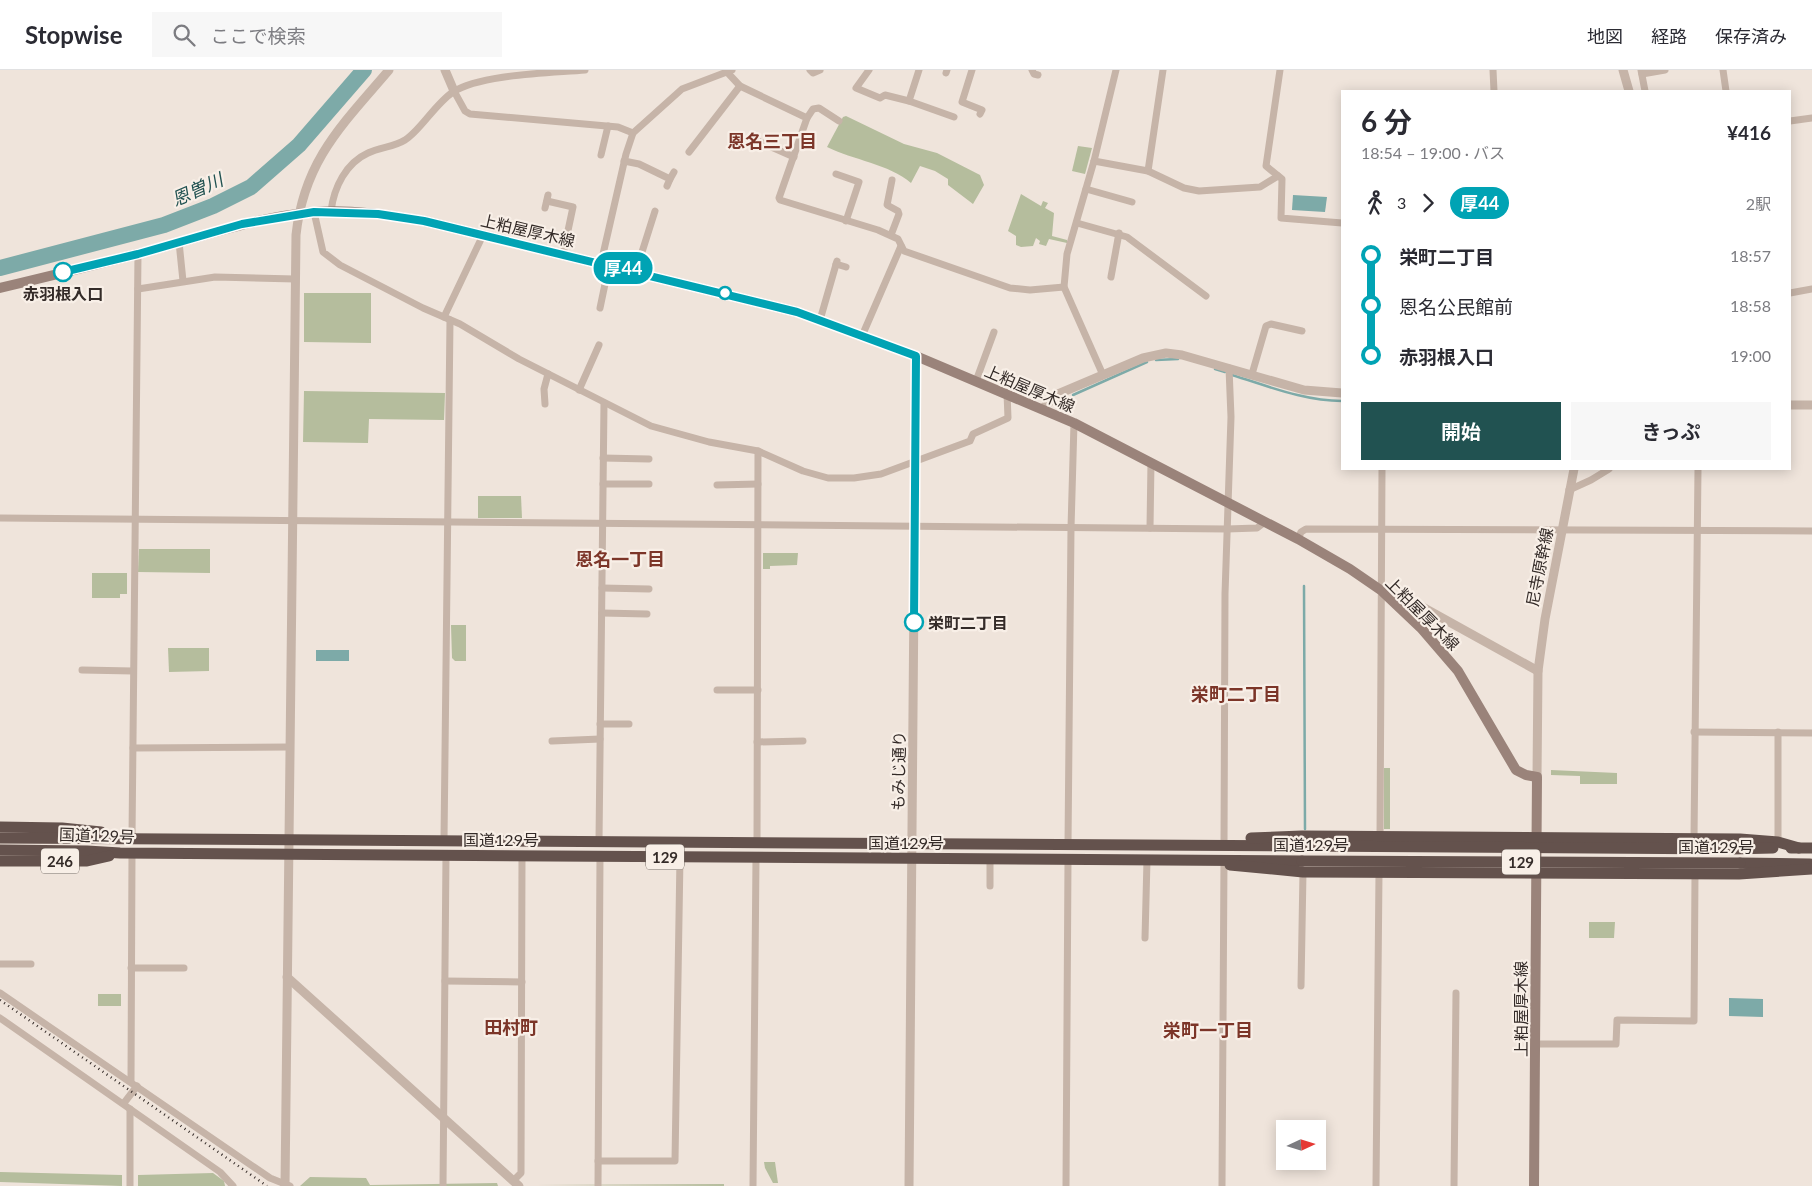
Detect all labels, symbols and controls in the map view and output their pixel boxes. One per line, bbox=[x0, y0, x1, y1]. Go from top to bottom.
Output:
search box bbox=[152, 12, 502, 57]
text: Stopwise bbox=[25, 20, 122, 49]
icon: search bbox=[170, 21, 198, 49]
text: ここで検索 bbox=[210, 24, 305, 47]
text: 地図 bbox=[1587, 25, 1623, 47]
text: 経路 bbox=[1651, 25, 1687, 47]
text: 保存済み bbox=[1715, 25, 1787, 47]
text: 6 分 bbox=[1361, 104, 1412, 138]
text: ¥416 bbox=[1727, 121, 1771, 144]
district label: 恩名三丁目 bbox=[727, 130, 817, 152]
text: 18:54 – 19:00 · バス bbox=[1361, 143, 1505, 162]
water label: 恩曽川 bbox=[168, 167, 228, 210]
icon: walk bbox=[1361, 189, 1389, 217]
icon: forward bbox=[1414, 189, 1442, 217]
text: 厚44 bbox=[1460, 192, 1499, 214]
text: 3 bbox=[1397, 193, 1406, 212]
text: 2駅 bbox=[1746, 194, 1771, 213]
street label: 上粕屋厚木線 bbox=[479, 210, 577, 250]
text: 栄町二丁目 bbox=[1399, 245, 1494, 268]
text: 18:57 bbox=[1730, 246, 1771, 265]
line badge: 厚44 bbox=[594, 252, 652, 284]
text: 厚44 bbox=[604, 257, 642, 279]
marker: 赤羽根入口 bbox=[53, 262, 73, 282]
place label: 赤羽根入口 bbox=[23, 284, 103, 303]
unlabelled marker bbox=[718, 286, 732, 300]
text: 恩名公民館前 bbox=[1399, 295, 1513, 318]
text: 18:58 bbox=[1730, 296, 1771, 315]
text: 赤羽根入口 bbox=[1399, 345, 1494, 368]
text: 19:00 bbox=[1730, 346, 1771, 365]
street label: 上粕屋厚木線 bbox=[982, 360, 1078, 416]
button: 開始 bbox=[1361, 402, 1561, 460]
button: きっぷ bbox=[1571, 402, 1771, 460]
street label: 尼寺原幹線 bbox=[1522, 526, 1556, 608]
district label: 恩名一丁目 bbox=[575, 548, 665, 570]
street label: 上粕屋厚木線 bbox=[1382, 572, 1464, 654]
marker: 栄町二丁目 bbox=[904, 612, 924, 632]
place label: 栄町二丁目 bbox=[928, 613, 1008, 632]
district label: 栄町二丁目 bbox=[1191, 683, 1281, 705]
street label: もみじ通り bbox=[888, 731, 908, 811]
street label: 国道129号 bbox=[59, 824, 135, 846]
street label: 国道129号 bbox=[463, 830, 539, 849]
street label: 国道129号 bbox=[868, 833, 944, 852]
street label: 国道129号 bbox=[1273, 835, 1349, 854]
street label: 国道129号 bbox=[1678, 837, 1754, 856]
road number: 129 bbox=[646, 844, 684, 870]
road number: 246 bbox=[41, 848, 79, 874]
road number: 129 bbox=[1502, 850, 1540, 874]
street label: 上粕屋厚木線 bbox=[1511, 961, 1530, 1057]
district label: 田村町 bbox=[484, 1016, 538, 1038]
district label: 栄町一丁目 bbox=[1163, 1019, 1253, 1041]
north arrow bbox=[1276, 1120, 1326, 1170]
map controls bbox=[1276, 1120, 1326, 1170]

